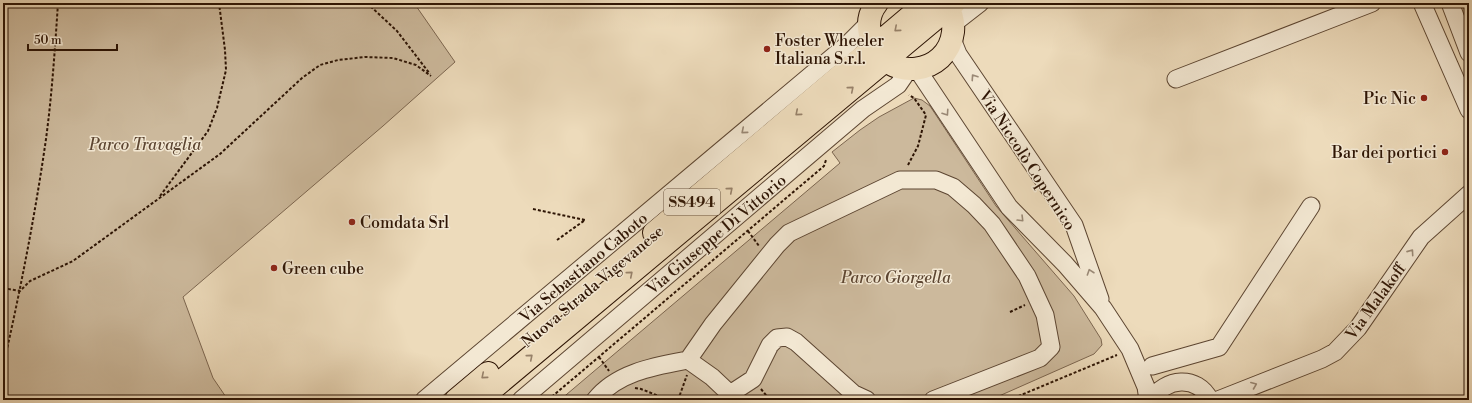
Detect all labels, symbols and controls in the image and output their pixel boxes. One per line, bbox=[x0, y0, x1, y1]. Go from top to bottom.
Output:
one-way arrow bbox=[894, 24, 902, 31]
scale bar bbox=[28, 26, 117, 52]
place label: Foster Wheeler Italiana S.r.l. bbox=[775, 31, 884, 69]
text: 50 m bbox=[34, 33, 62, 48]
marker: Foster Wheeler Italiana S.r.l. bbox=[762, 44, 772, 54]
one-way arrow bbox=[971, 74, 979, 81]
one-way arrow bbox=[846, 86, 854, 93]
street label: Via Niccolò Copernico bbox=[974, 86, 1080, 234]
place label: Pic Nic bbox=[1363, 89, 1416, 109]
marker: Pic Nic bbox=[1419, 93, 1429, 103]
one-way arrow bbox=[795, 108, 802, 115]
one-way arrow bbox=[942, 109, 949, 116]
one-way arrow bbox=[741, 127, 749, 134]
park label: Parco Travaglia bbox=[88, 135, 201, 155]
place label: Bar dei portici bbox=[1331, 143, 1437, 163]
marker: Bar dei portici bbox=[1440, 147, 1450, 157]
street label: Via Giuseppe Di Vittorio bbox=[642, 170, 791, 300]
one-way arrow bbox=[725, 188, 732, 195]
road number: SS494 bbox=[664, 189, 720, 215]
street label: Via Sebastiano Caboto bbox=[515, 208, 652, 328]
place label: Comdata Srl bbox=[360, 213, 449, 233]
one-way arrow bbox=[1016, 214, 1024, 222]
marker: Comdata Srl bbox=[347, 217, 357, 227]
street label: Nuova Strada Vigevanese bbox=[517, 221, 668, 352]
one-way arrow bbox=[1406, 249, 1413, 256]
place label: Green cube bbox=[282, 259, 364, 279]
street label: Via Malakoff bbox=[1341, 259, 1411, 344]
marker: Green cube bbox=[269, 263, 279, 273]
park label: Parco Giorgella bbox=[840, 268, 951, 288]
one-way arrow bbox=[1086, 268, 1095, 275]
one-way arrow bbox=[625, 271, 633, 278]
one-way arrow bbox=[526, 355, 533, 362]
one-way arrow bbox=[481, 372, 489, 379]
one-way arrow bbox=[1250, 382, 1257, 390]

